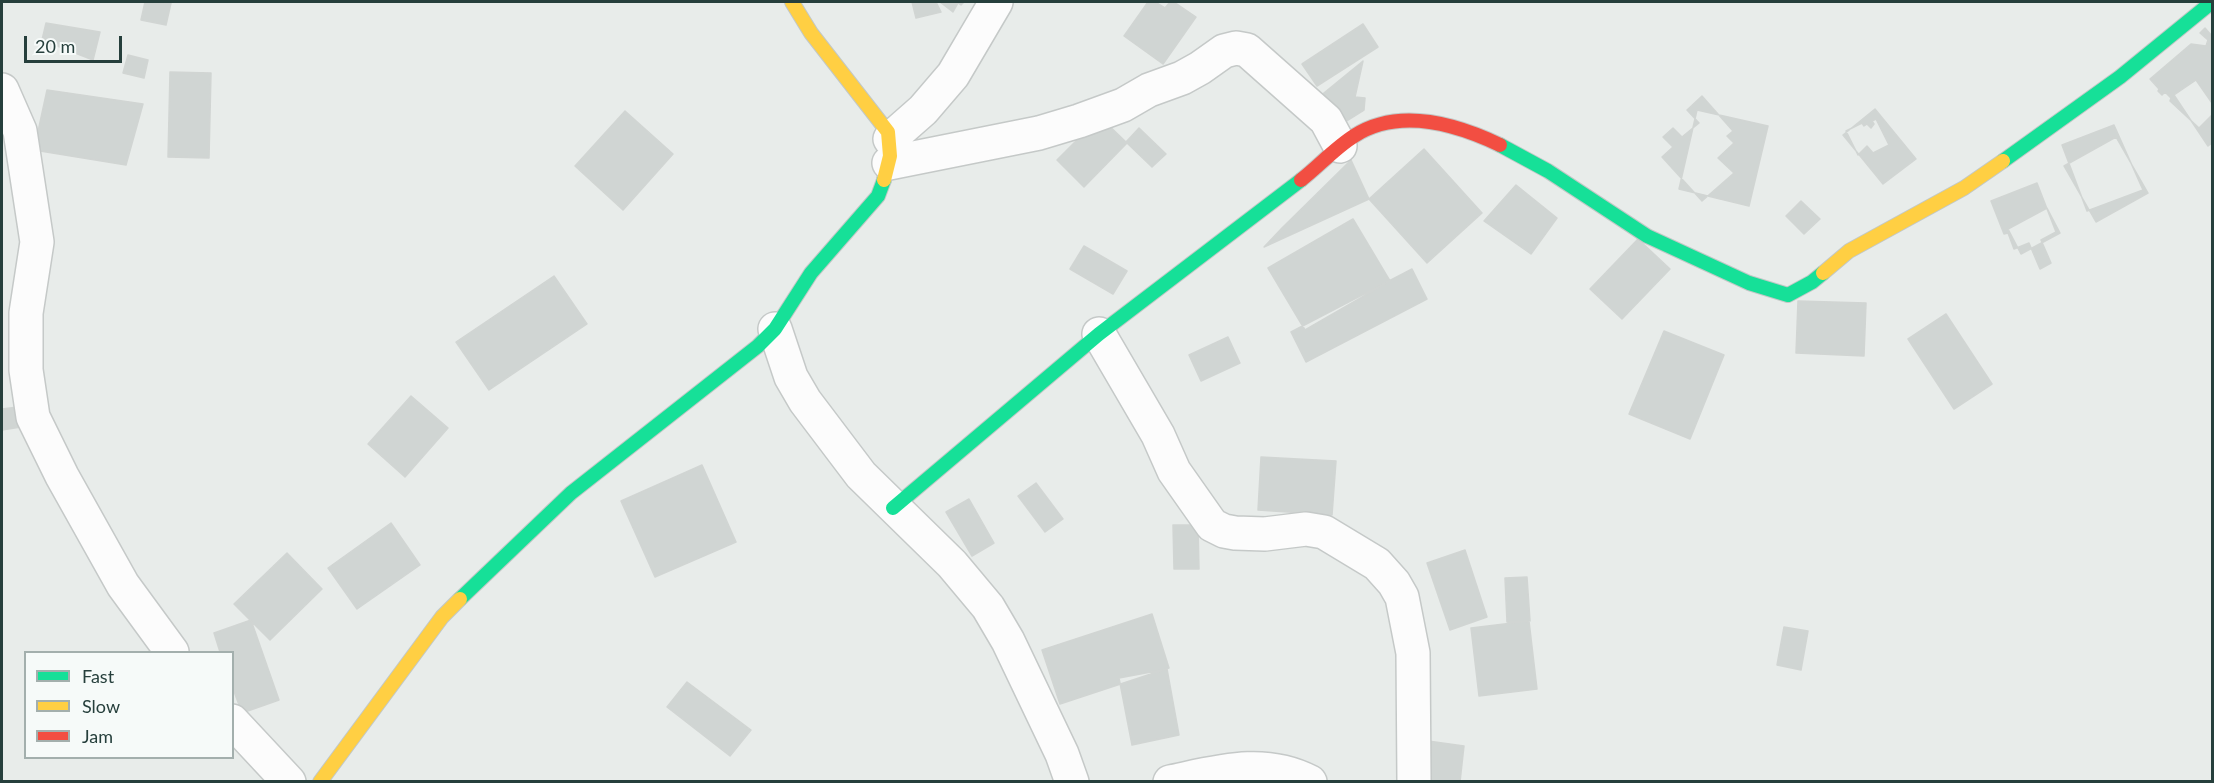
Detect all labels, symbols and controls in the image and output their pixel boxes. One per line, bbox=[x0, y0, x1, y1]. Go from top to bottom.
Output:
scale bar bbox=[27, 24, 124, 62]
text: 20 m bbox=[35, 35, 75, 57]
legend bbox=[24, 651, 234, 759]
text: Fast bbox=[82, 665, 114, 687]
text: Slow bbox=[82, 695, 120, 717]
text: Jam bbox=[82, 725, 113, 747]

